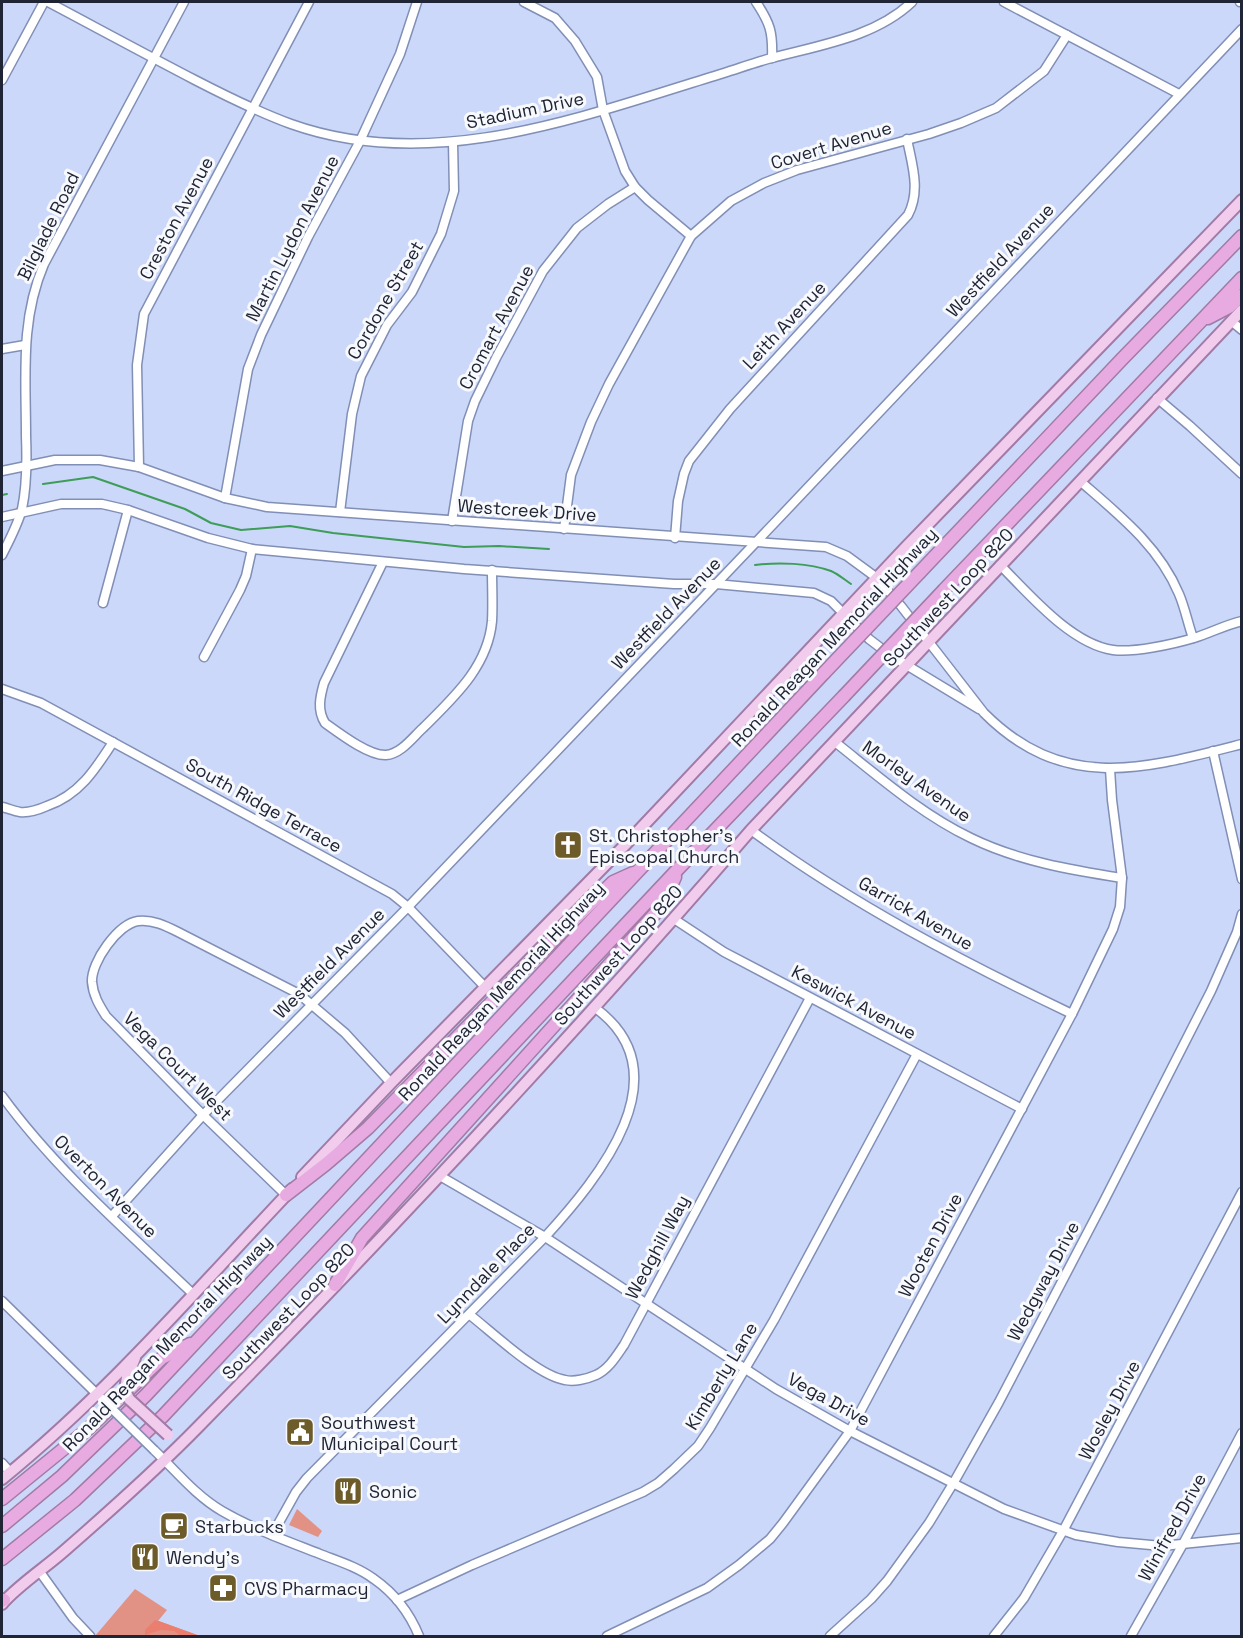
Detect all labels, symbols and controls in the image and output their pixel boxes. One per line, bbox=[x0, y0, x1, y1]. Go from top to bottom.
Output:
street label: Stadium Drive bbox=[464, 86, 586, 134]
street label: Covert Avenue bbox=[768, 116, 894, 174]
street label: Martin Lydon Avenue bbox=[240, 151, 344, 325]
street label: Creston Avenue bbox=[134, 153, 218, 283]
street label: Bilglade Road bbox=[12, 168, 84, 284]
street label: Westfield Avenue bbox=[941, 198, 1059, 322]
street label: Cordone Street bbox=[342, 237, 428, 363]
street label: Cromart Avenue bbox=[453, 261, 539, 393]
street label: Leith Avenue bbox=[737, 276, 831, 374]
street label: Westcreek Drive bbox=[457, 494, 597, 526]
street label: Ronald Reagan Memorial Highway bbox=[726, 522, 942, 752]
street label: Southwest Loop 820 bbox=[878, 523, 1018, 671]
street label: Westfield Avenue bbox=[606, 552, 726, 674]
street label: Morley Avenue bbox=[858, 735, 976, 827]
street label: South Ridge Terrace bbox=[182, 753, 346, 857]
place label: St. Christopher's Episcopal Church bbox=[589, 824, 739, 868]
church icon: St. Christopher's Episcopal Church bbox=[552, 829, 584, 861]
street label: Garrick Avenue bbox=[855, 871, 977, 955]
street label: Ronald Reagan Memorial Highway bbox=[393, 876, 609, 1106]
street label: Southwest Loop 820 bbox=[549, 880, 687, 1030]
street label: Westfield Avenue bbox=[269, 903, 389, 1023]
street label: Keswick Avenue bbox=[788, 959, 920, 1045]
street label: Vega Court West bbox=[119, 1007, 237, 1125]
street label: Overton Avenue bbox=[49, 1129, 163, 1243]
street label: Wooten Drive bbox=[893, 1189, 967, 1301]
street label: Wedghill Way bbox=[620, 1191, 694, 1303]
street label: Wedgway Drive bbox=[1002, 1217, 1084, 1345]
street label: Lynndale Place bbox=[432, 1218, 540, 1328]
street label: Ronald Reagan Memorial Highway bbox=[57, 1230, 277, 1456]
street label: Southwest Loop 820 bbox=[217, 1238, 359, 1384]
street label: Kimberly Lane bbox=[680, 1318, 762, 1434]
street label: Wosley Drive bbox=[1073, 1356, 1145, 1464]
street label: Vega Drive bbox=[784, 1367, 874, 1431]
place label: Southwest Municipal Court bbox=[321, 1411, 458, 1455]
public building icon: Southwest Municipal Court bbox=[284, 1416, 316, 1448]
street label: Winifred Drive bbox=[1133, 1469, 1211, 1585]
restaurant icon: Sonic bbox=[332, 1475, 364, 1507]
place label: Sonic bbox=[369, 1480, 417, 1503]
cafe icon: Starbucks bbox=[158, 1510, 190, 1542]
place label: Starbucks bbox=[195, 1515, 284, 1538]
restaurant icon: Wendy's bbox=[129, 1541, 161, 1573]
place label: Wendy's bbox=[166, 1546, 240, 1569]
pharmacy icon: CVS Pharmacy bbox=[207, 1572, 239, 1604]
place label: CVS Pharmacy bbox=[244, 1577, 368, 1600]

